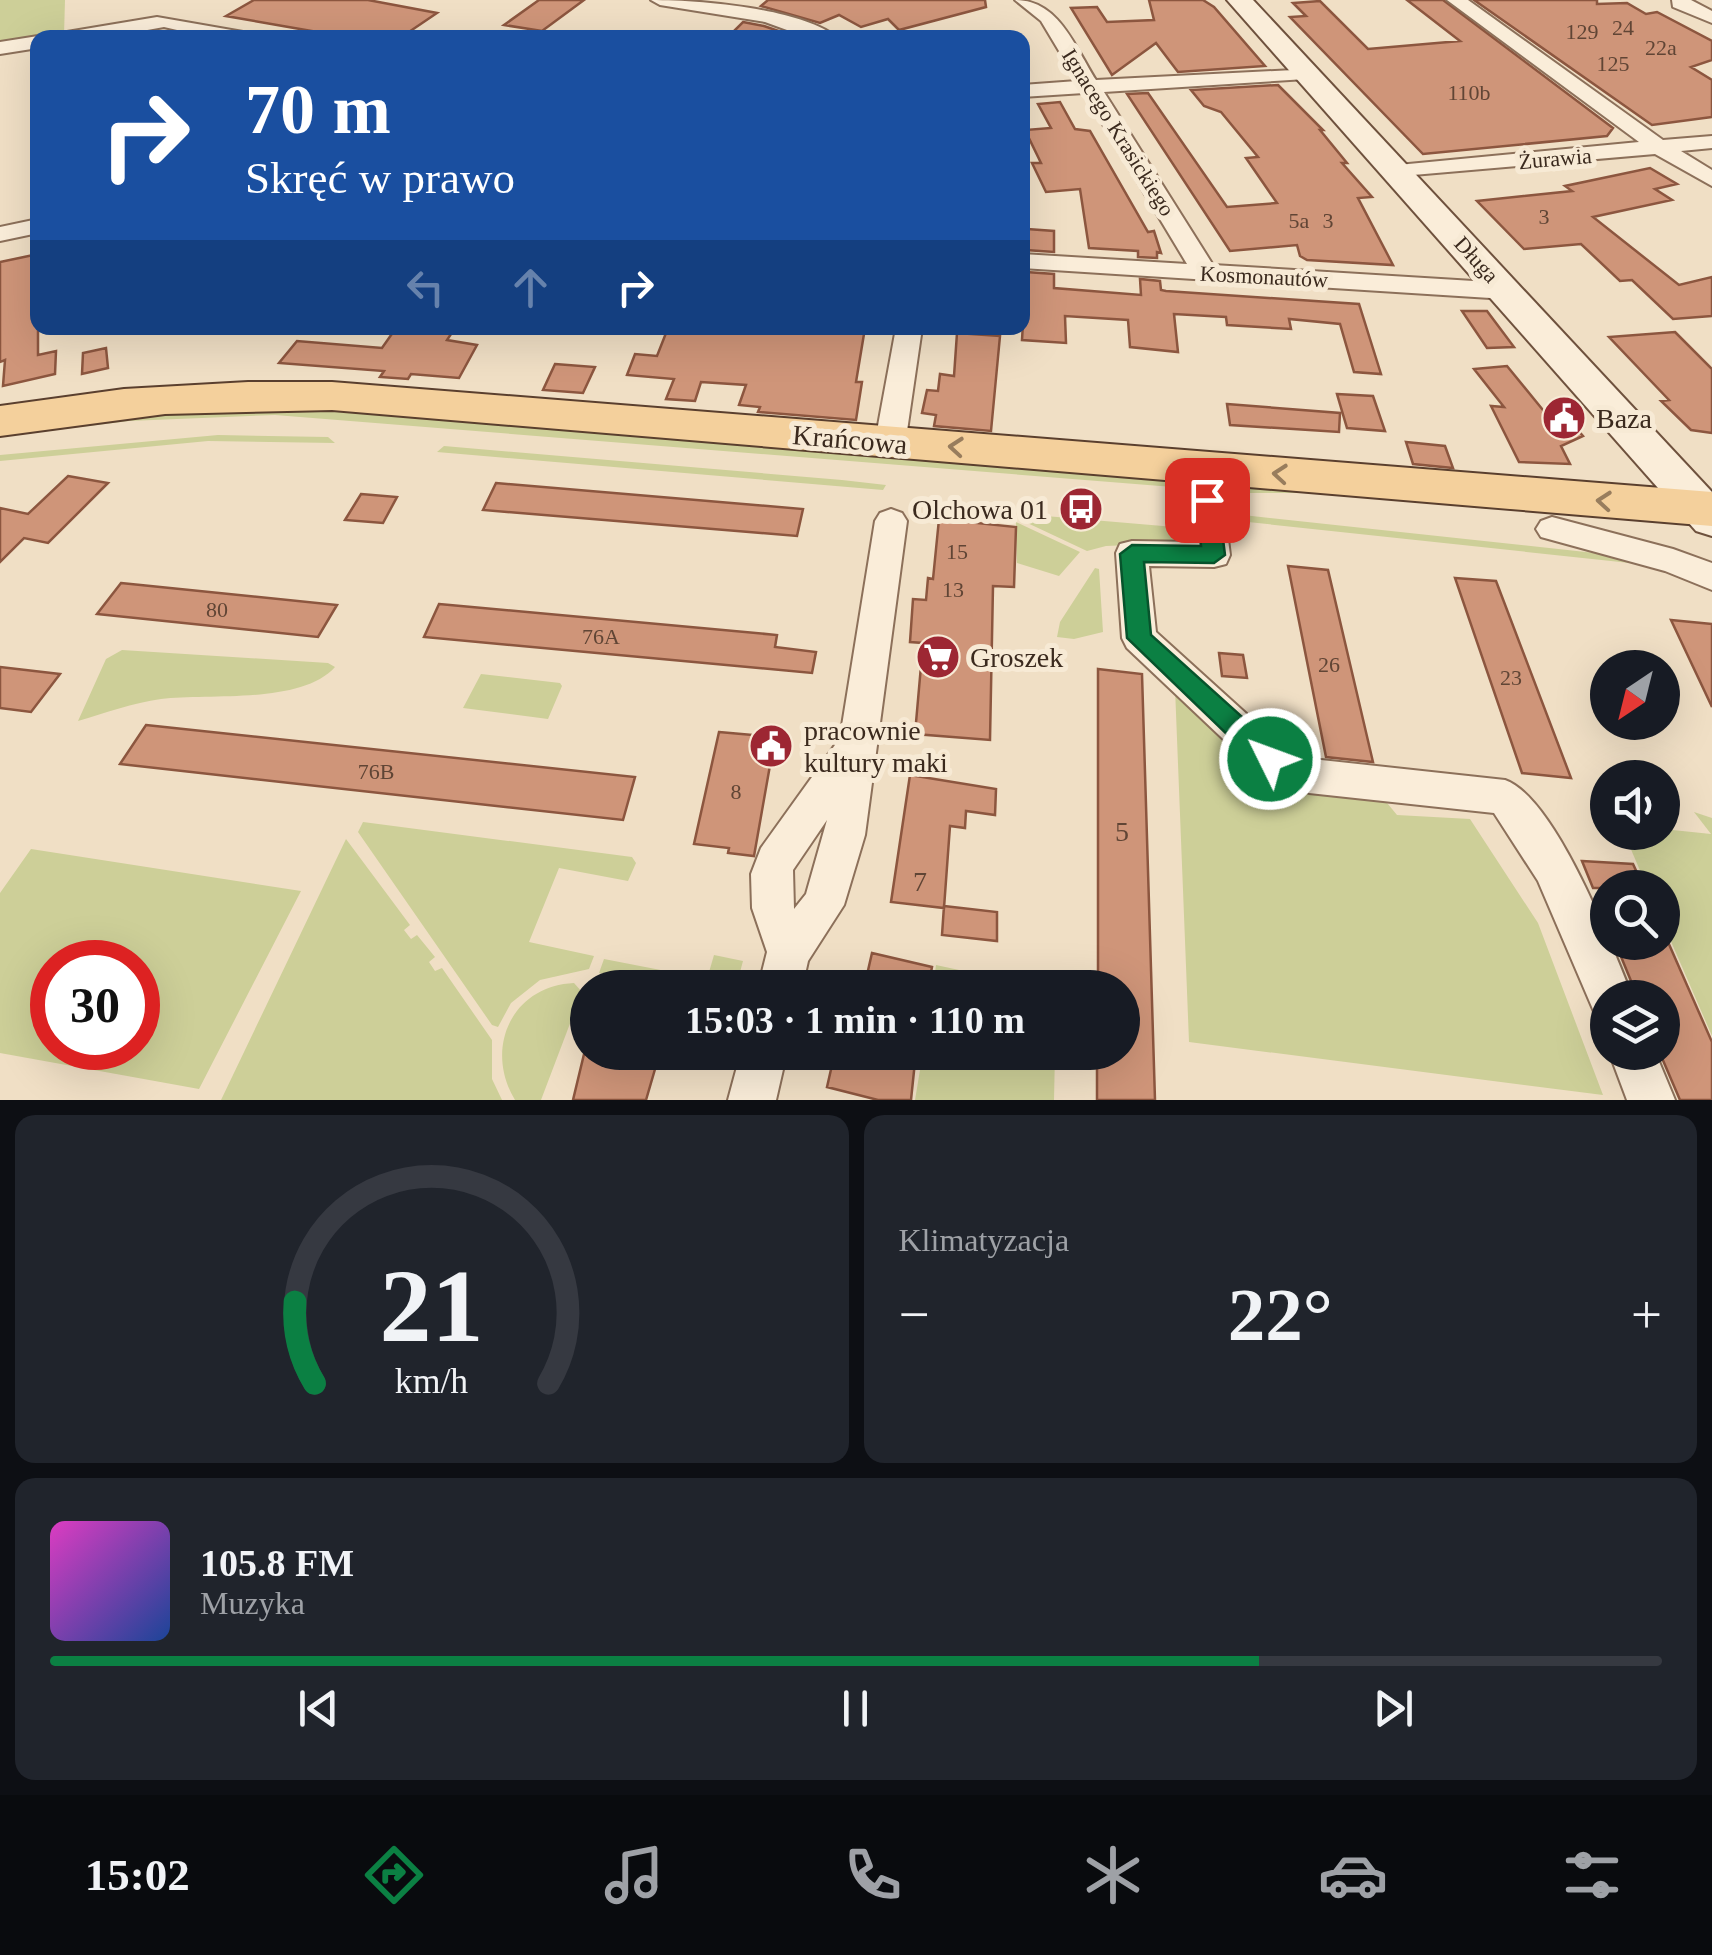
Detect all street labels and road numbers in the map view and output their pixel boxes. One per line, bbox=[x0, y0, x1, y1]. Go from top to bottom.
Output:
street label: Ignacego Krasickiego bbox=[1057, 44, 1180, 220]
street label: Żurawia bbox=[1517, 143, 1593, 174]
street label: Długa bbox=[1449, 231, 1504, 288]
street label: Kosmonautów bbox=[1199, 261, 1329, 292]
street label: Krańcowa bbox=[791, 419, 909, 460]

